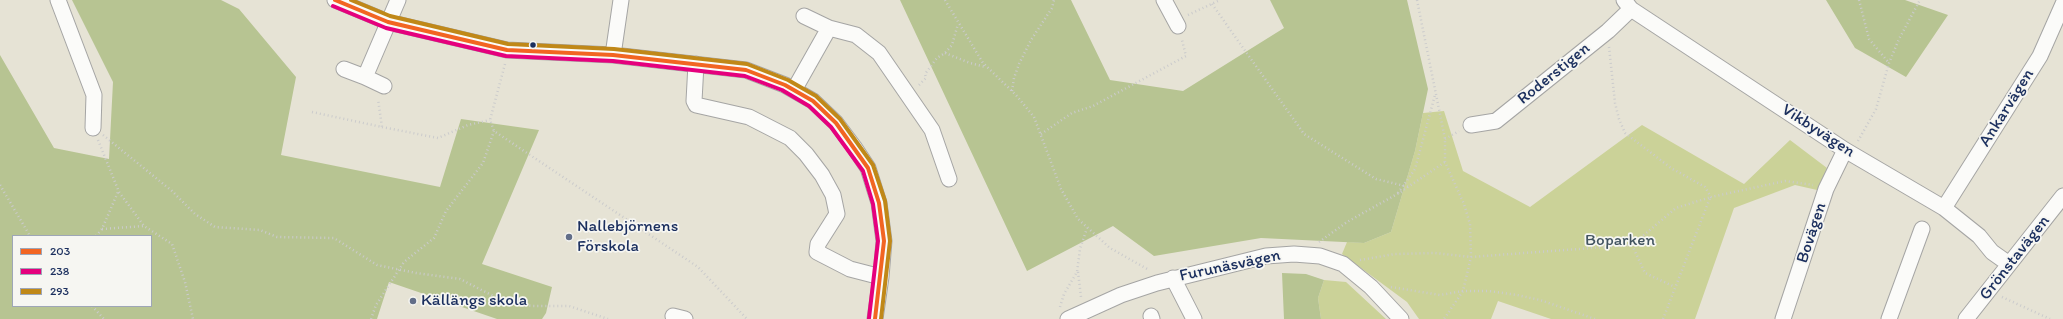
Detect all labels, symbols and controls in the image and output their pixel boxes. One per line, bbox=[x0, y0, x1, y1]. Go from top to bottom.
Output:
street label: Roderstigen bbox=[1514, 39, 1594, 109]
unlabelled marker bbox=[528, 40, 538, 50]
street label: Ankarvägen bbox=[1975, 65, 2039, 151]
street label: Vikbyvägen bbox=[1778, 100, 1858, 162]
street label: Bovägen bbox=[1793, 200, 1831, 266]
street label: Grönstavägen bbox=[1975, 211, 2055, 305]
place label: Nallebjörnens Förskola bbox=[577, 217, 678, 257]
park label: Boparken bbox=[1585, 231, 1655, 251]
marker: Nallebjörnens Förskola bbox=[564, 232, 574, 242]
legend bbox=[12, 235, 152, 307]
text: 203 bbox=[50, 244, 70, 258]
street label: Furunäsvägen bbox=[1178, 245, 1282, 287]
text: 238 bbox=[50, 264, 69, 278]
text: 293 bbox=[50, 284, 69, 298]
place label: Källängs skola bbox=[421, 291, 527, 311]
marker: Källängs skola bbox=[408, 296, 418, 306]

